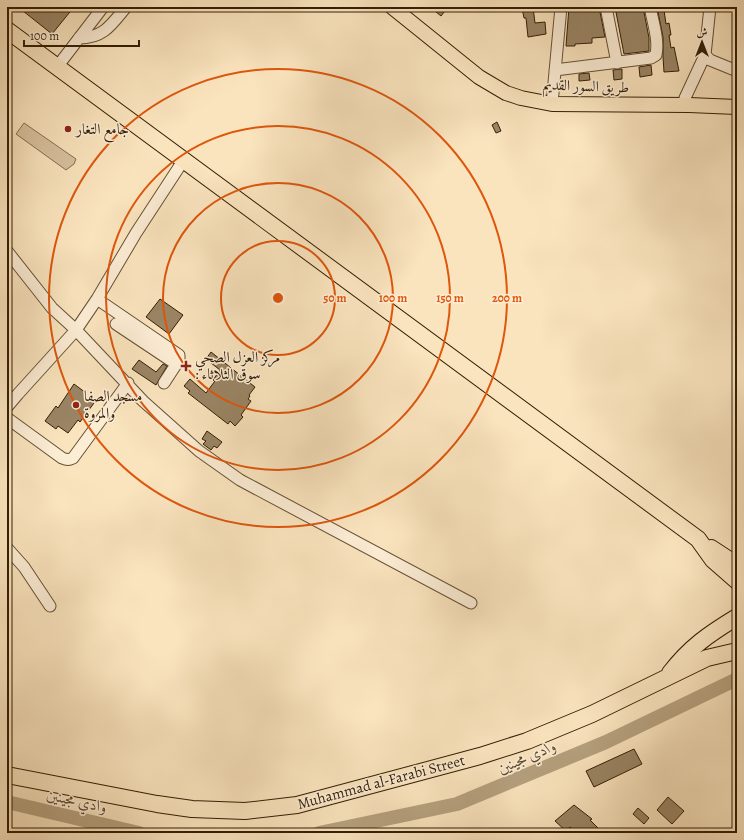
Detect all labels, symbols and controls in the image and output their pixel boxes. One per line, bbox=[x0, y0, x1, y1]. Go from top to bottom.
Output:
scale bar bbox=[24, 22, 139, 48]
north arrow bbox=[682, 22, 722, 62]
text: ش bbox=[697, 25, 708, 40]
text: 100 m bbox=[30, 28, 59, 44]
street label: طريق السور القديم bbox=[542, 74, 630, 101]
place label: جامع التغار bbox=[74, 119, 129, 143]
marker: جامع التغار bbox=[63, 124, 73, 134]
text: 50 m bbox=[323, 290, 347, 306]
text: 100 m bbox=[379, 290, 407, 306]
text: 150 m bbox=[436, 290, 464, 306]
text: 200 m bbox=[492, 290, 522, 306]
centre of rings bbox=[271, 291, 285, 305]
place label: مركز العزل الصحي : سوق الثلاثاء bbox=[195, 347, 280, 384]
marker: مركز العزل الصحي : سوق الثلاثاء bbox=[180, 360, 192, 372]
place label: مسجد الصفا والمروة bbox=[84, 386, 142, 423]
marker: مسجد الصفا والمروة bbox=[71, 400, 81, 410]
water label: وادي مجينين bbox=[494, 735, 560, 780]
street label: Muhammad al-Farabi Street bbox=[295, 750, 467, 814]
water label: وادي مجينين bbox=[44, 783, 110, 820]

